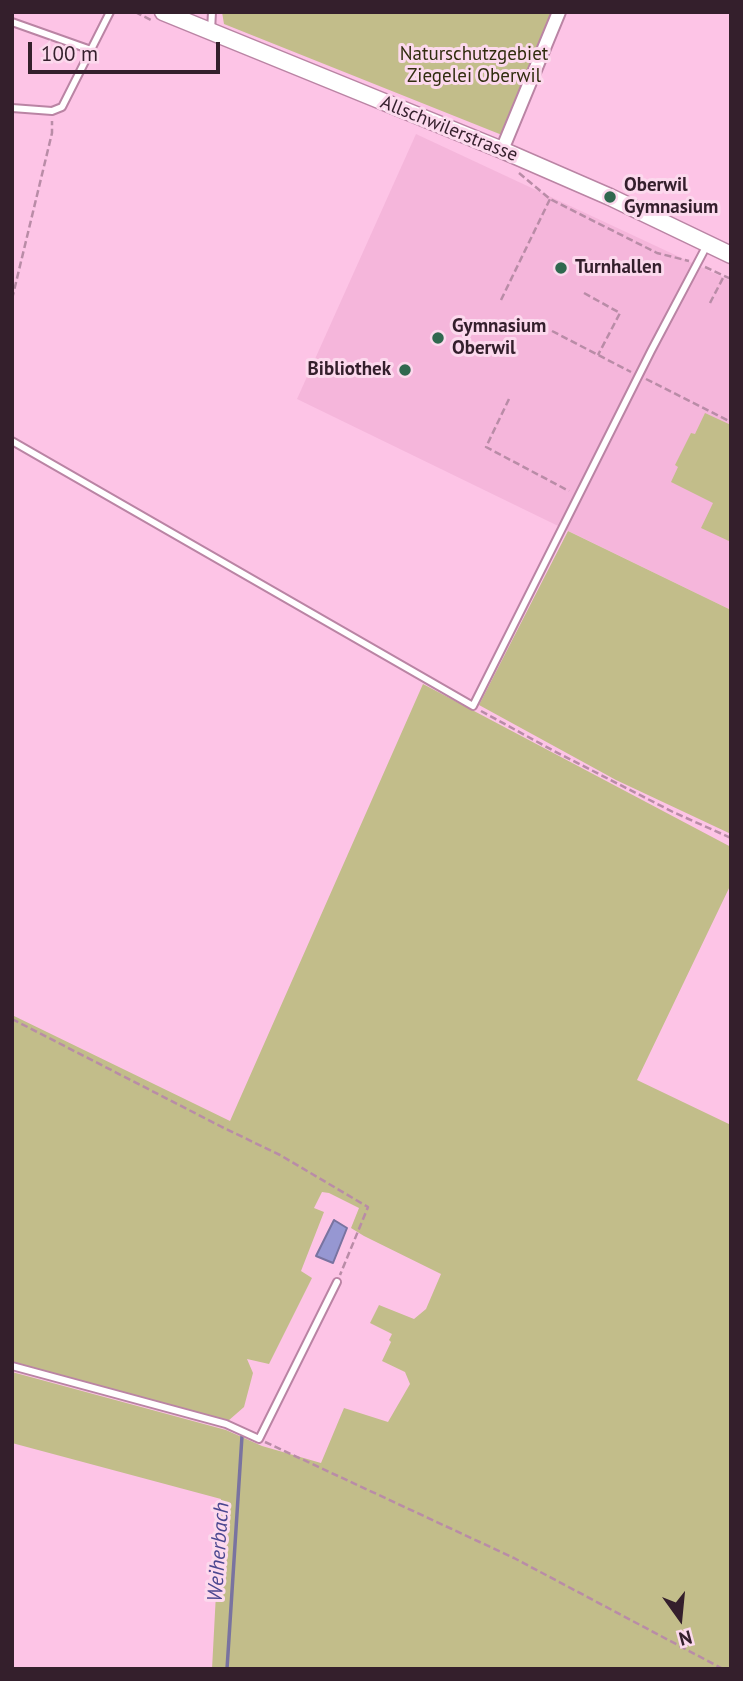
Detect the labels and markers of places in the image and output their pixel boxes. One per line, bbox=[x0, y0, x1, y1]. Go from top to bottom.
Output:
place label: Oberwil Gymnasium bbox=[624, 175, 718, 219]
marker: Oberwil Gymnasium bbox=[602, 189, 618, 205]
place label: Turnhallen bbox=[575, 257, 662, 279]
marker: Turnhallen bbox=[553, 260, 569, 276]
place label: Gymnasium Oberwil bbox=[452, 316, 546, 360]
marker: Gymnasium Oberwil bbox=[430, 330, 446, 346]
place label: Bibliothek bbox=[308, 359, 391, 381]
marker: Bibliothek bbox=[397, 362, 413, 378]

